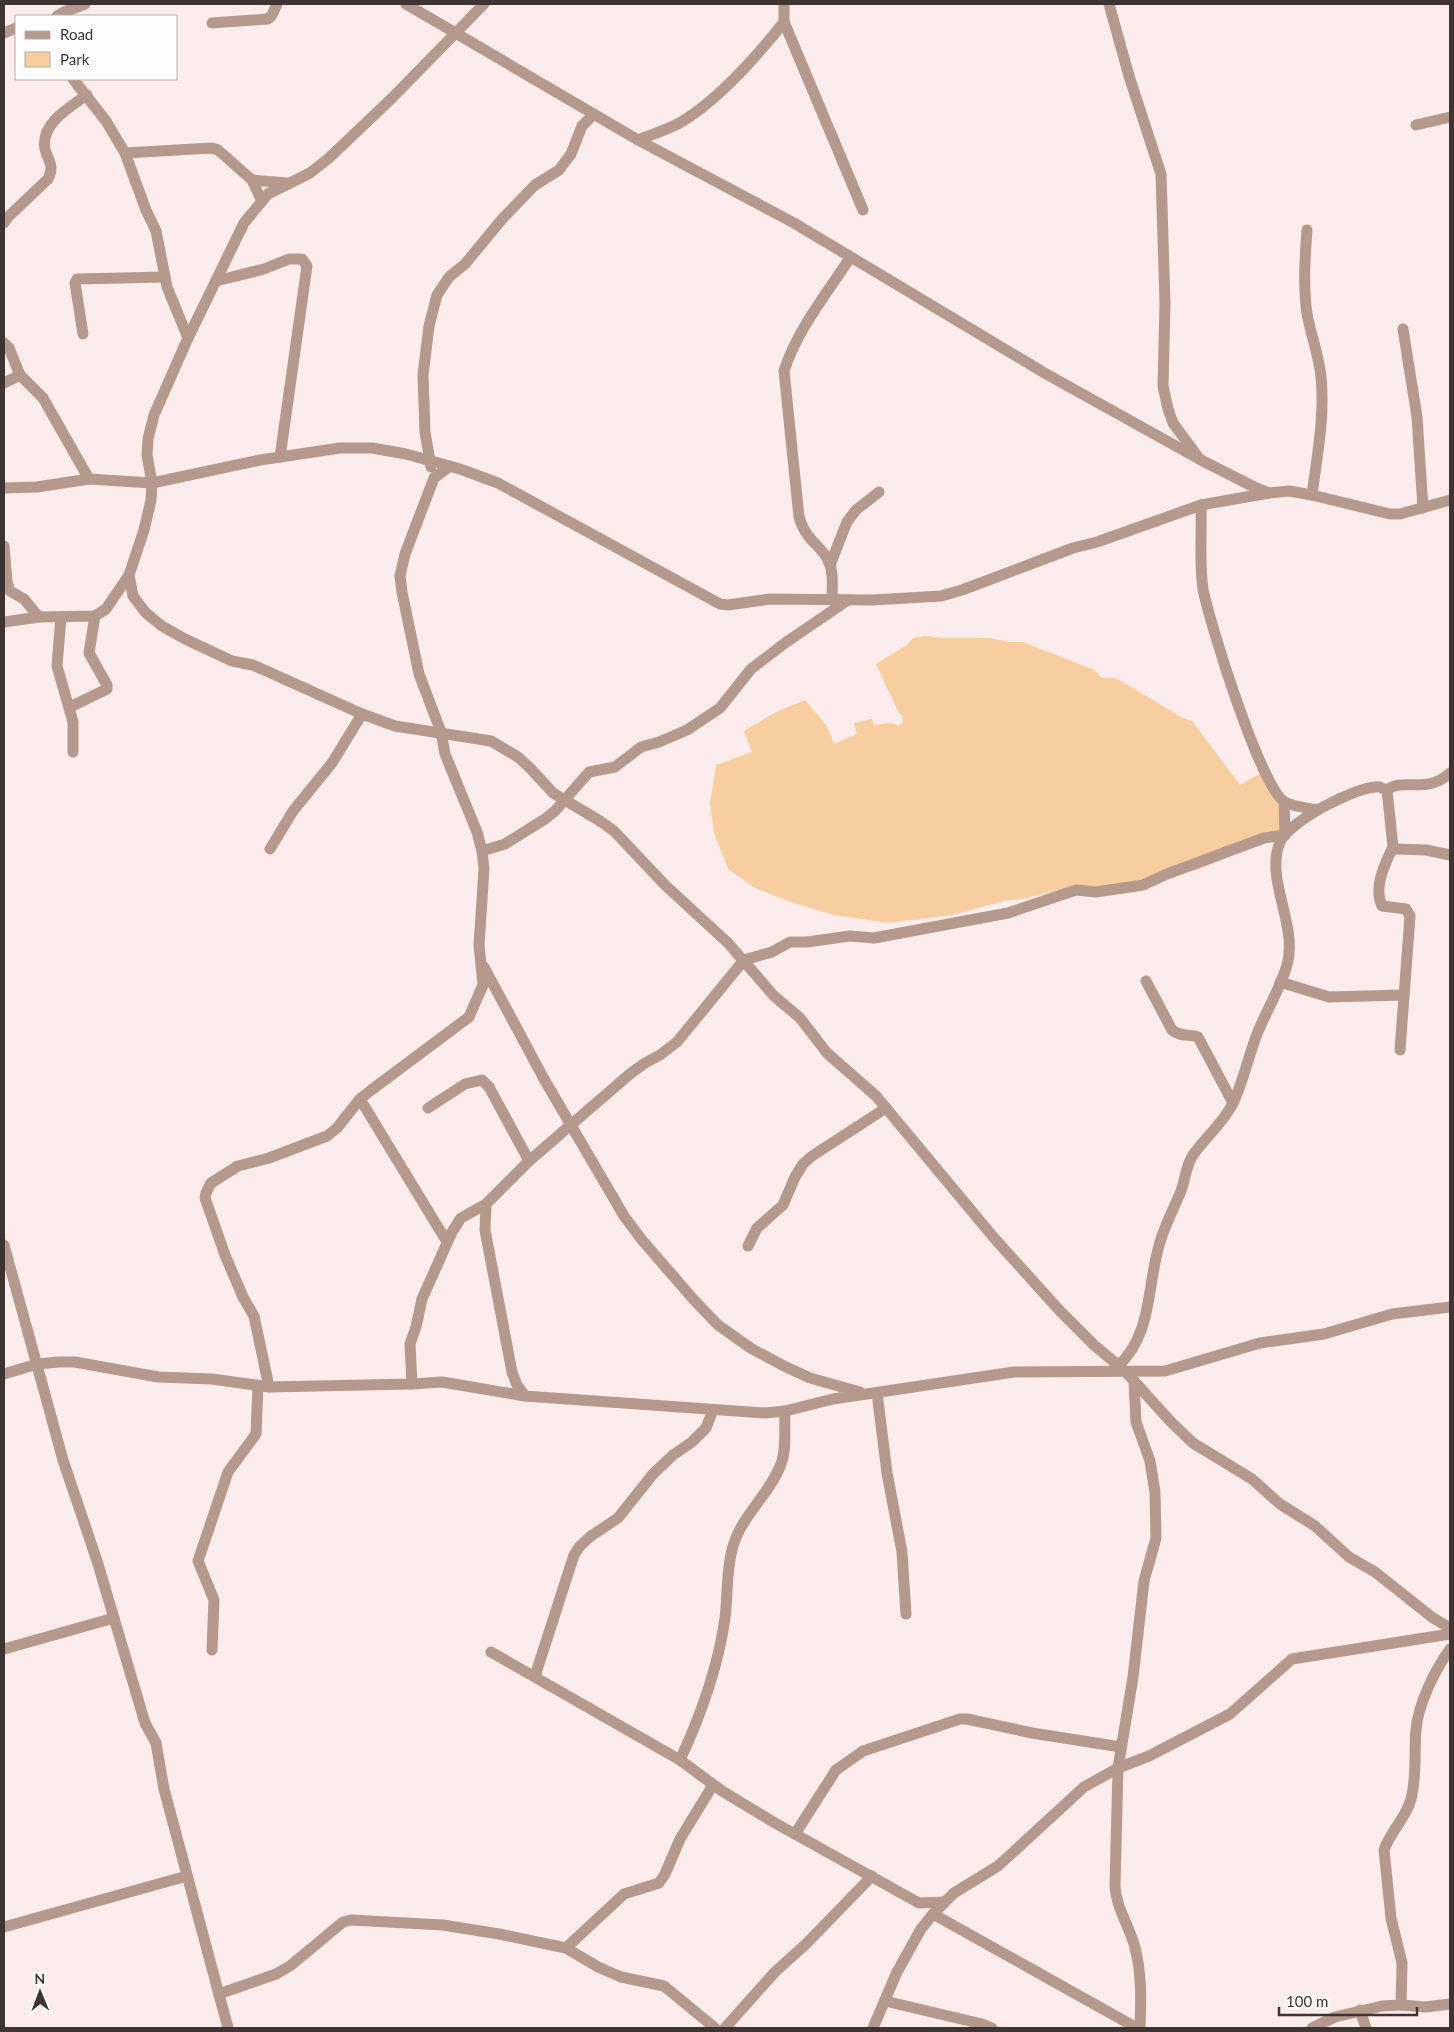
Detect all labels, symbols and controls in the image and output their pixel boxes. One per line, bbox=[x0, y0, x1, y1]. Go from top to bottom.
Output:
legend bbox=[15, 15, 178, 80]
text: Road bbox=[60, 25, 93, 43]
text: Park bbox=[60, 50, 90, 68]
north arrow bbox=[15, 1967, 65, 2017]
text: N bbox=[34, 1970, 45, 1987]
scale bar bbox=[1279, 1984, 1416, 2016]
text: 100 m bbox=[1286, 1992, 1328, 2010]

